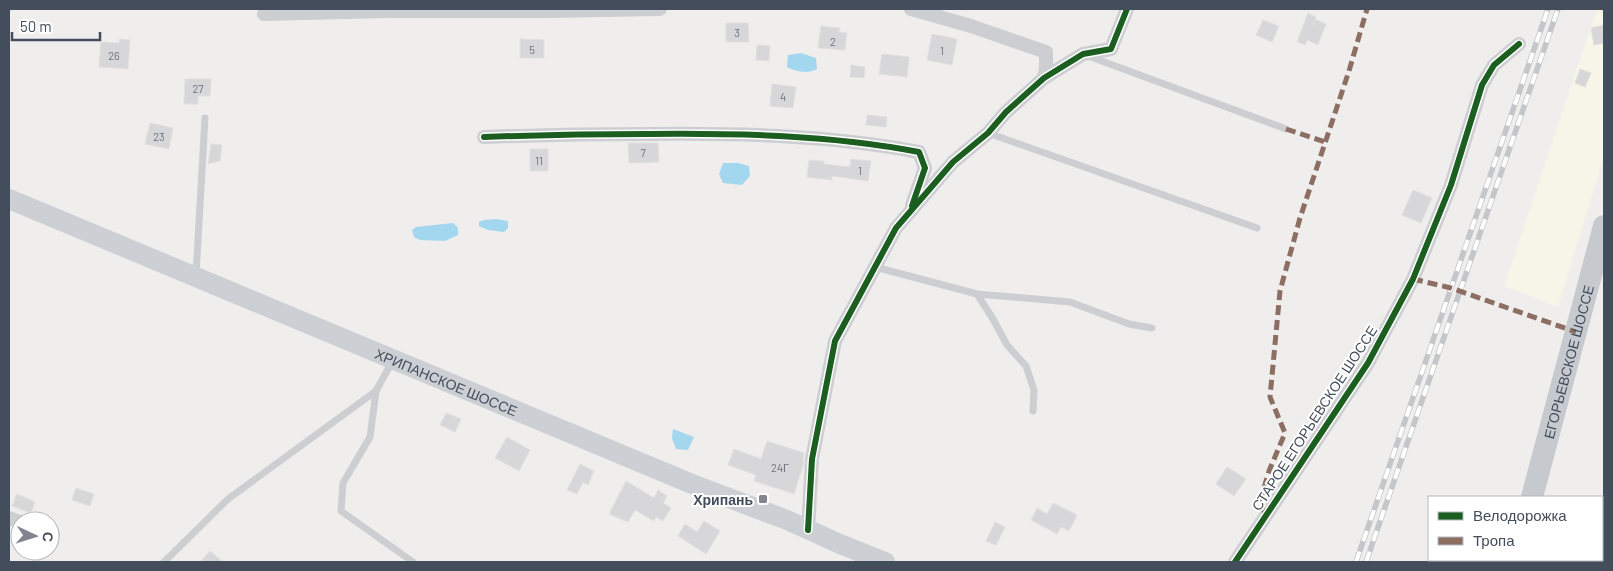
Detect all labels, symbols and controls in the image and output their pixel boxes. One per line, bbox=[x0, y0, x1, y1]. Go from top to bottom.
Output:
scale bar bbox=[12, 10, 100, 42]
text: 50 m bbox=[20, 17, 52, 35]
house number: 3 bbox=[734, 26, 740, 39]
house number: 2 bbox=[830, 35, 836, 48]
house number: 5 bbox=[529, 43, 535, 56]
house number: 1 bbox=[940, 44, 944, 57]
house number: 26 bbox=[108, 49, 120, 62]
house number: 27 bbox=[192, 82, 204, 95]
house number: 4 bbox=[780, 90, 786, 103]
house number: 23 bbox=[153, 130, 165, 143]
house number: 7 bbox=[640, 146, 646, 159]
house number: 11 bbox=[535, 154, 543, 167]
house number: 1 bbox=[858, 164, 862, 177]
street label: ЕГОРЬЕВСКОЕ ШОССЕ bbox=[1539, 283, 1596, 440]
street label: СТАРОЕ ЕГОРЬЕВСКОЕ ШОССЕ bbox=[1248, 322, 1380, 514]
street label: ХРИПАНСКОЕ ШОССЕ bbox=[373, 344, 520, 419]
house number: 24Г bbox=[771, 461, 789, 474]
place label: Хрипань bbox=[693, 491, 753, 508]
marker: Хрипань bbox=[757, 493, 769, 505]
legend bbox=[1428, 496, 1603, 561]
text: Велодорожка bbox=[1473, 506, 1567, 524]
north arrow bbox=[10, 511, 60, 561]
text: С bbox=[40, 531, 57, 543]
text: Тропа bbox=[1473, 531, 1515, 549]

